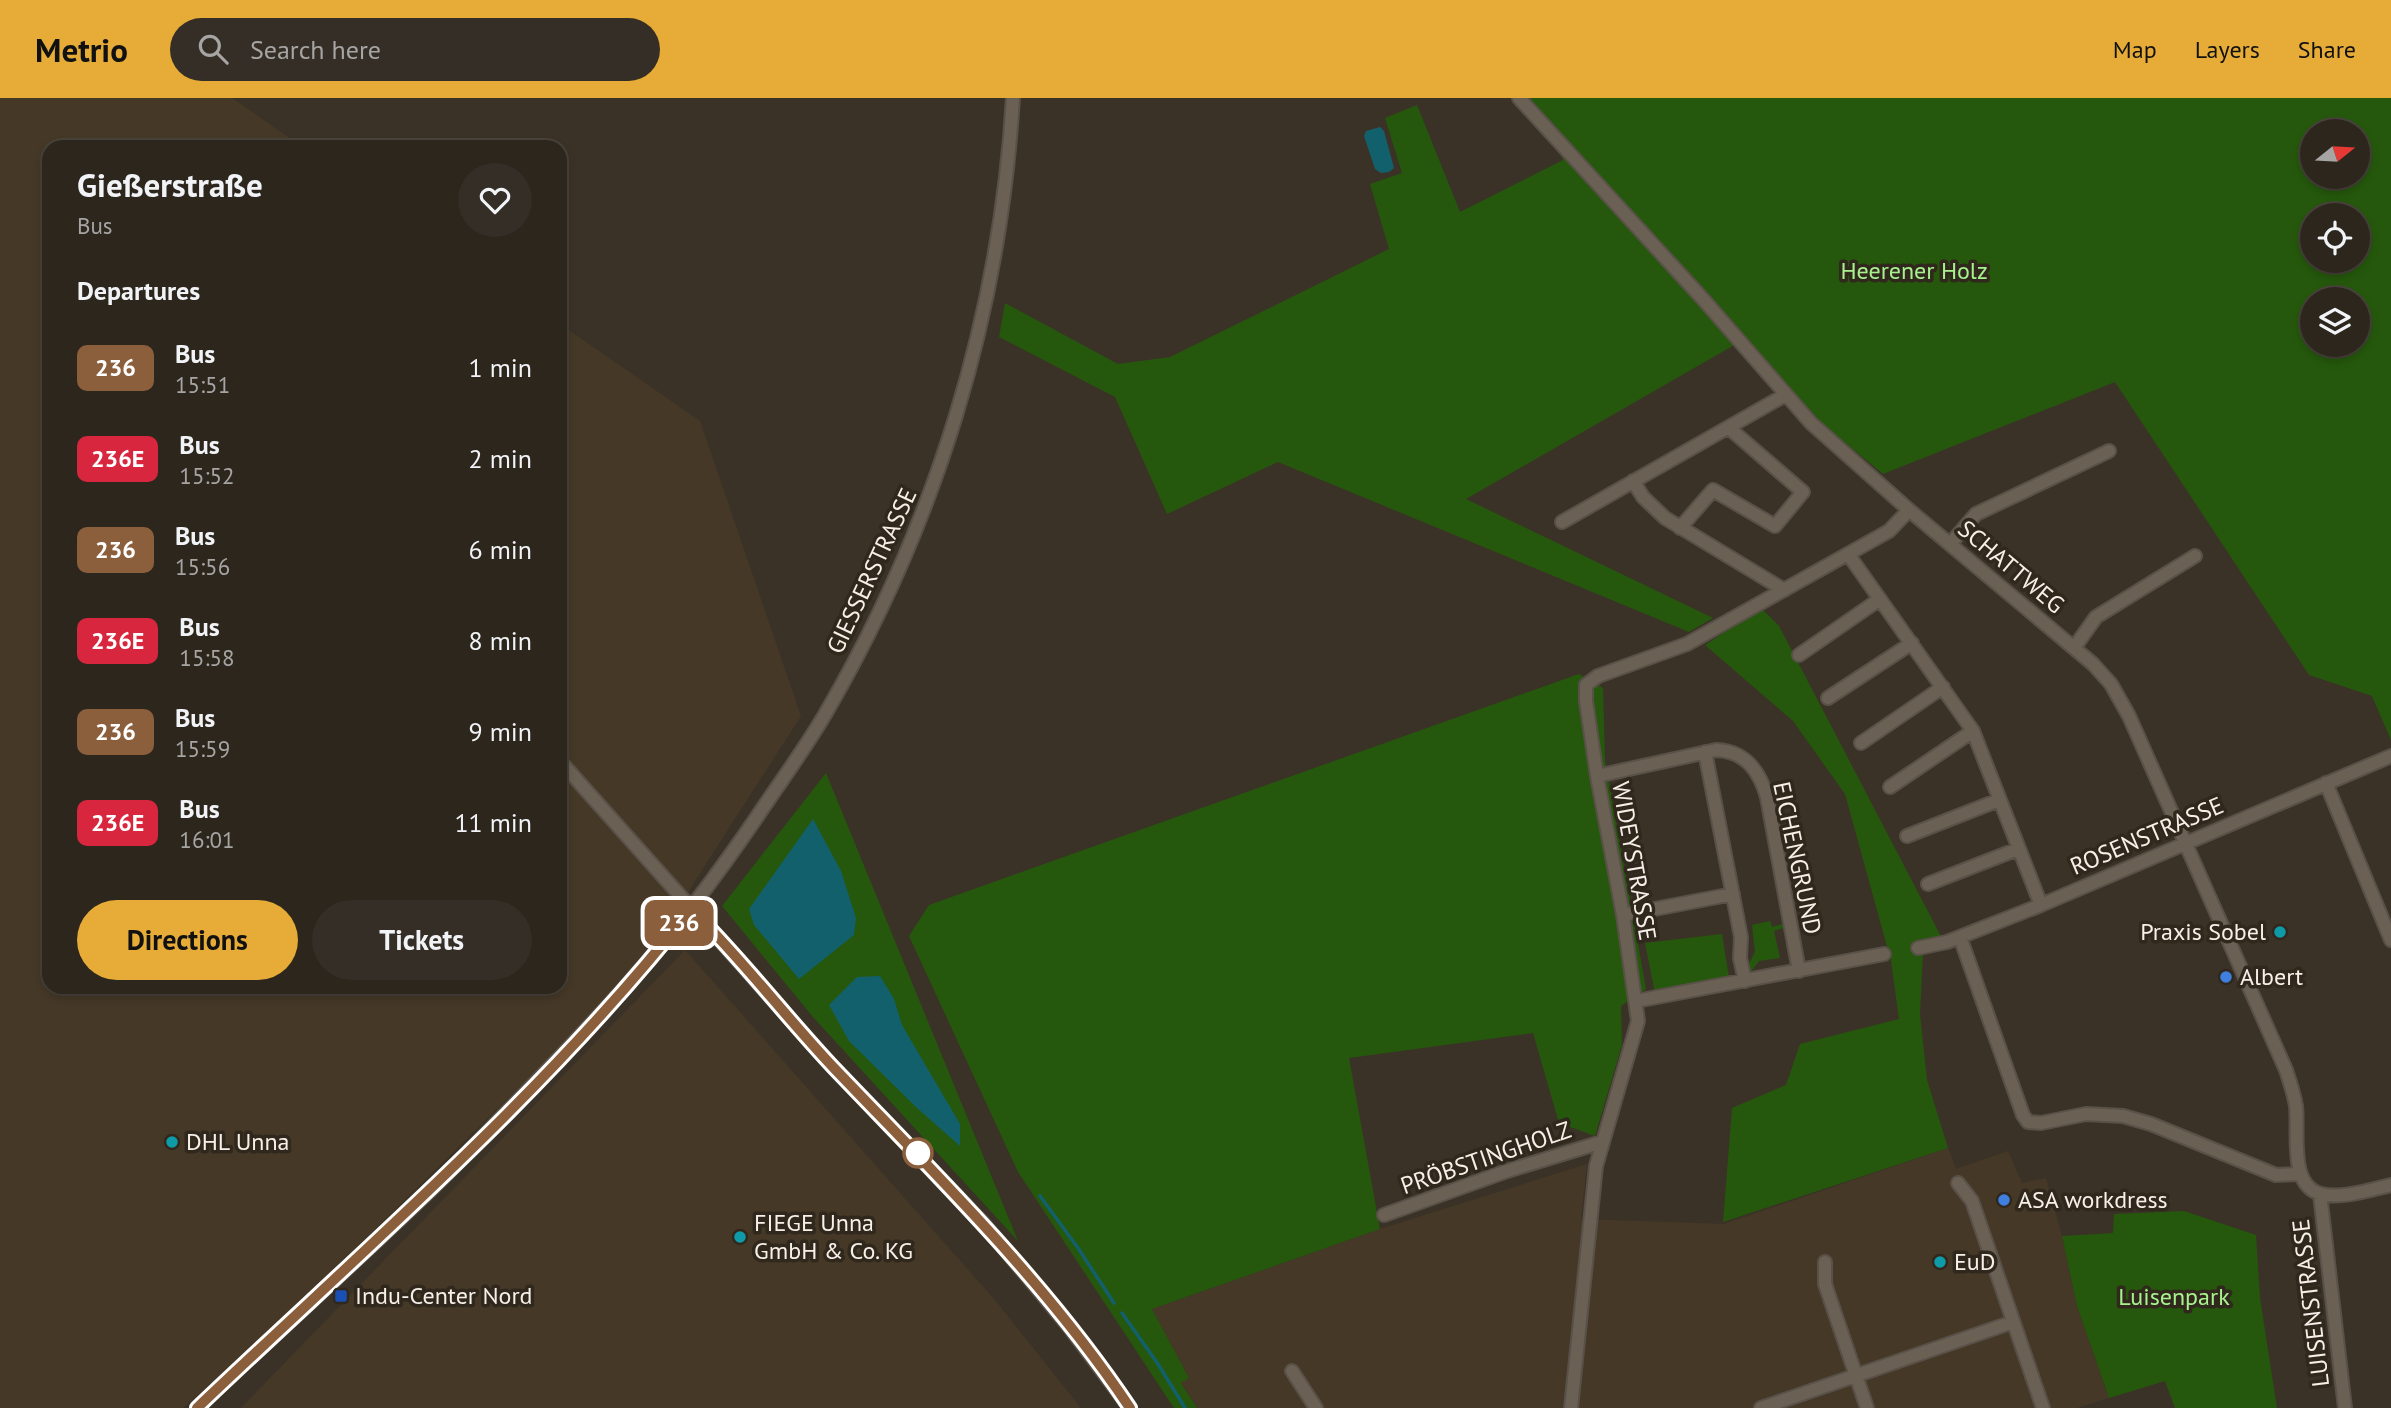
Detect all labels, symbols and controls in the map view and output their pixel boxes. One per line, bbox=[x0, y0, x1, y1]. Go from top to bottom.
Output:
search box bbox=[170, 18, 660, 81]
text: Metrio bbox=[35, 28, 128, 71]
icon: search bbox=[194, 30, 232, 68]
text: Search here bbox=[250, 33, 381, 66]
text: Map bbox=[2113, 34, 2157, 65]
text: Layers bbox=[2195, 34, 2260, 65]
text: Share bbox=[2298, 34, 2356, 65]
north arrow bbox=[2300, 119, 2370, 189]
map controls bbox=[2300, 119, 2370, 357]
text: Gießerstraße bbox=[77, 163, 263, 206]
button: heart bbox=[458, 163, 532, 237]
button: locate bbox=[2300, 203, 2370, 273]
text: Bus bbox=[77, 211, 113, 240]
park label: Heerener Holz bbox=[1840, 255, 1988, 286]
text: Departures bbox=[77, 274, 200, 307]
button: layers bbox=[2300, 287, 2370, 357]
text: Bus bbox=[175, 337, 215, 370]
text: 1 min bbox=[469, 351, 532, 384]
text: 236 bbox=[95, 352, 136, 383]
text: 15:51 bbox=[175, 370, 230, 399]
text: Bus bbox=[179, 428, 220, 461]
text: 2 min bbox=[469, 442, 532, 475]
text: 236E bbox=[91, 443, 144, 474]
text: 15:52 bbox=[179, 461, 235, 490]
street label: GIESSERSTRASSE bbox=[820, 483, 923, 659]
street label: SCHATTWEG bbox=[1952, 513, 2071, 620]
text: Bus bbox=[175, 519, 215, 552]
text: 6 min bbox=[469, 533, 532, 566]
text: 236 bbox=[95, 534, 136, 565]
text: 15:56 bbox=[175, 552, 230, 581]
text: Bus bbox=[179, 610, 220, 643]
text: 8 min bbox=[469, 624, 532, 657]
text: 236E bbox=[91, 625, 144, 656]
text: 15:58 bbox=[179, 643, 235, 672]
text: Bus bbox=[175, 701, 215, 734]
text: 9 min bbox=[469, 715, 532, 748]
text: 236 bbox=[95, 716, 136, 747]
text: 15:59 bbox=[175, 734, 230, 763]
street label: WIDEYSTRASSE bbox=[1605, 779, 1664, 943]
street label: EICHENGRUND bbox=[1766, 779, 1829, 937]
street label: ROSENSTRASSE bbox=[2065, 789, 2228, 882]
text: Bus bbox=[179, 792, 220, 825]
text: 11 min bbox=[454, 806, 532, 839]
text: 236E bbox=[91, 807, 144, 838]
text: 16:01 bbox=[179, 825, 235, 854]
button: Directions bbox=[77, 900, 298, 980]
button: Tickets bbox=[312, 900, 532, 980]
line badge: 236 bbox=[639, 900, 719, 946]
text: 236 bbox=[659, 907, 699, 938]
place label: Praxis Sobel bbox=[2140, 916, 2266, 947]
marker: Praxis Sobel bbox=[2272, 924, 2288, 940]
place label: Albert bbox=[2240, 961, 2303, 992]
marker: Albert bbox=[2218, 969, 2234, 985]
street label: PRÖBSTINGHOLZ bbox=[1397, 1114, 1575, 1201]
place label: DHL Unna bbox=[186, 1126, 289, 1157]
marker: DHL Unna bbox=[164, 1134, 180, 1150]
unlabelled marker bbox=[903, 1138, 933, 1168]
place label: ASA workdress bbox=[2018, 1184, 2168, 1215]
marker: ASA workdress bbox=[1996, 1192, 2012, 1208]
place label: FIEGE Unna GmbH & Co. KG bbox=[754, 1207, 913, 1266]
street label: LUISENSTRASSE bbox=[2285, 1217, 2336, 1389]
marker: FIEGE Unna GmbH & Co. KG bbox=[732, 1229, 748, 1245]
place label: EuD bbox=[1954, 1246, 1996, 1277]
marker: EuD bbox=[1932, 1254, 1948, 1270]
place label: Indu-Center Nord bbox=[355, 1280, 533, 1311]
park label: Luisenpark bbox=[2118, 1281, 2230, 1312]
marker: Indu-Center Nord bbox=[333, 1288, 349, 1304]

